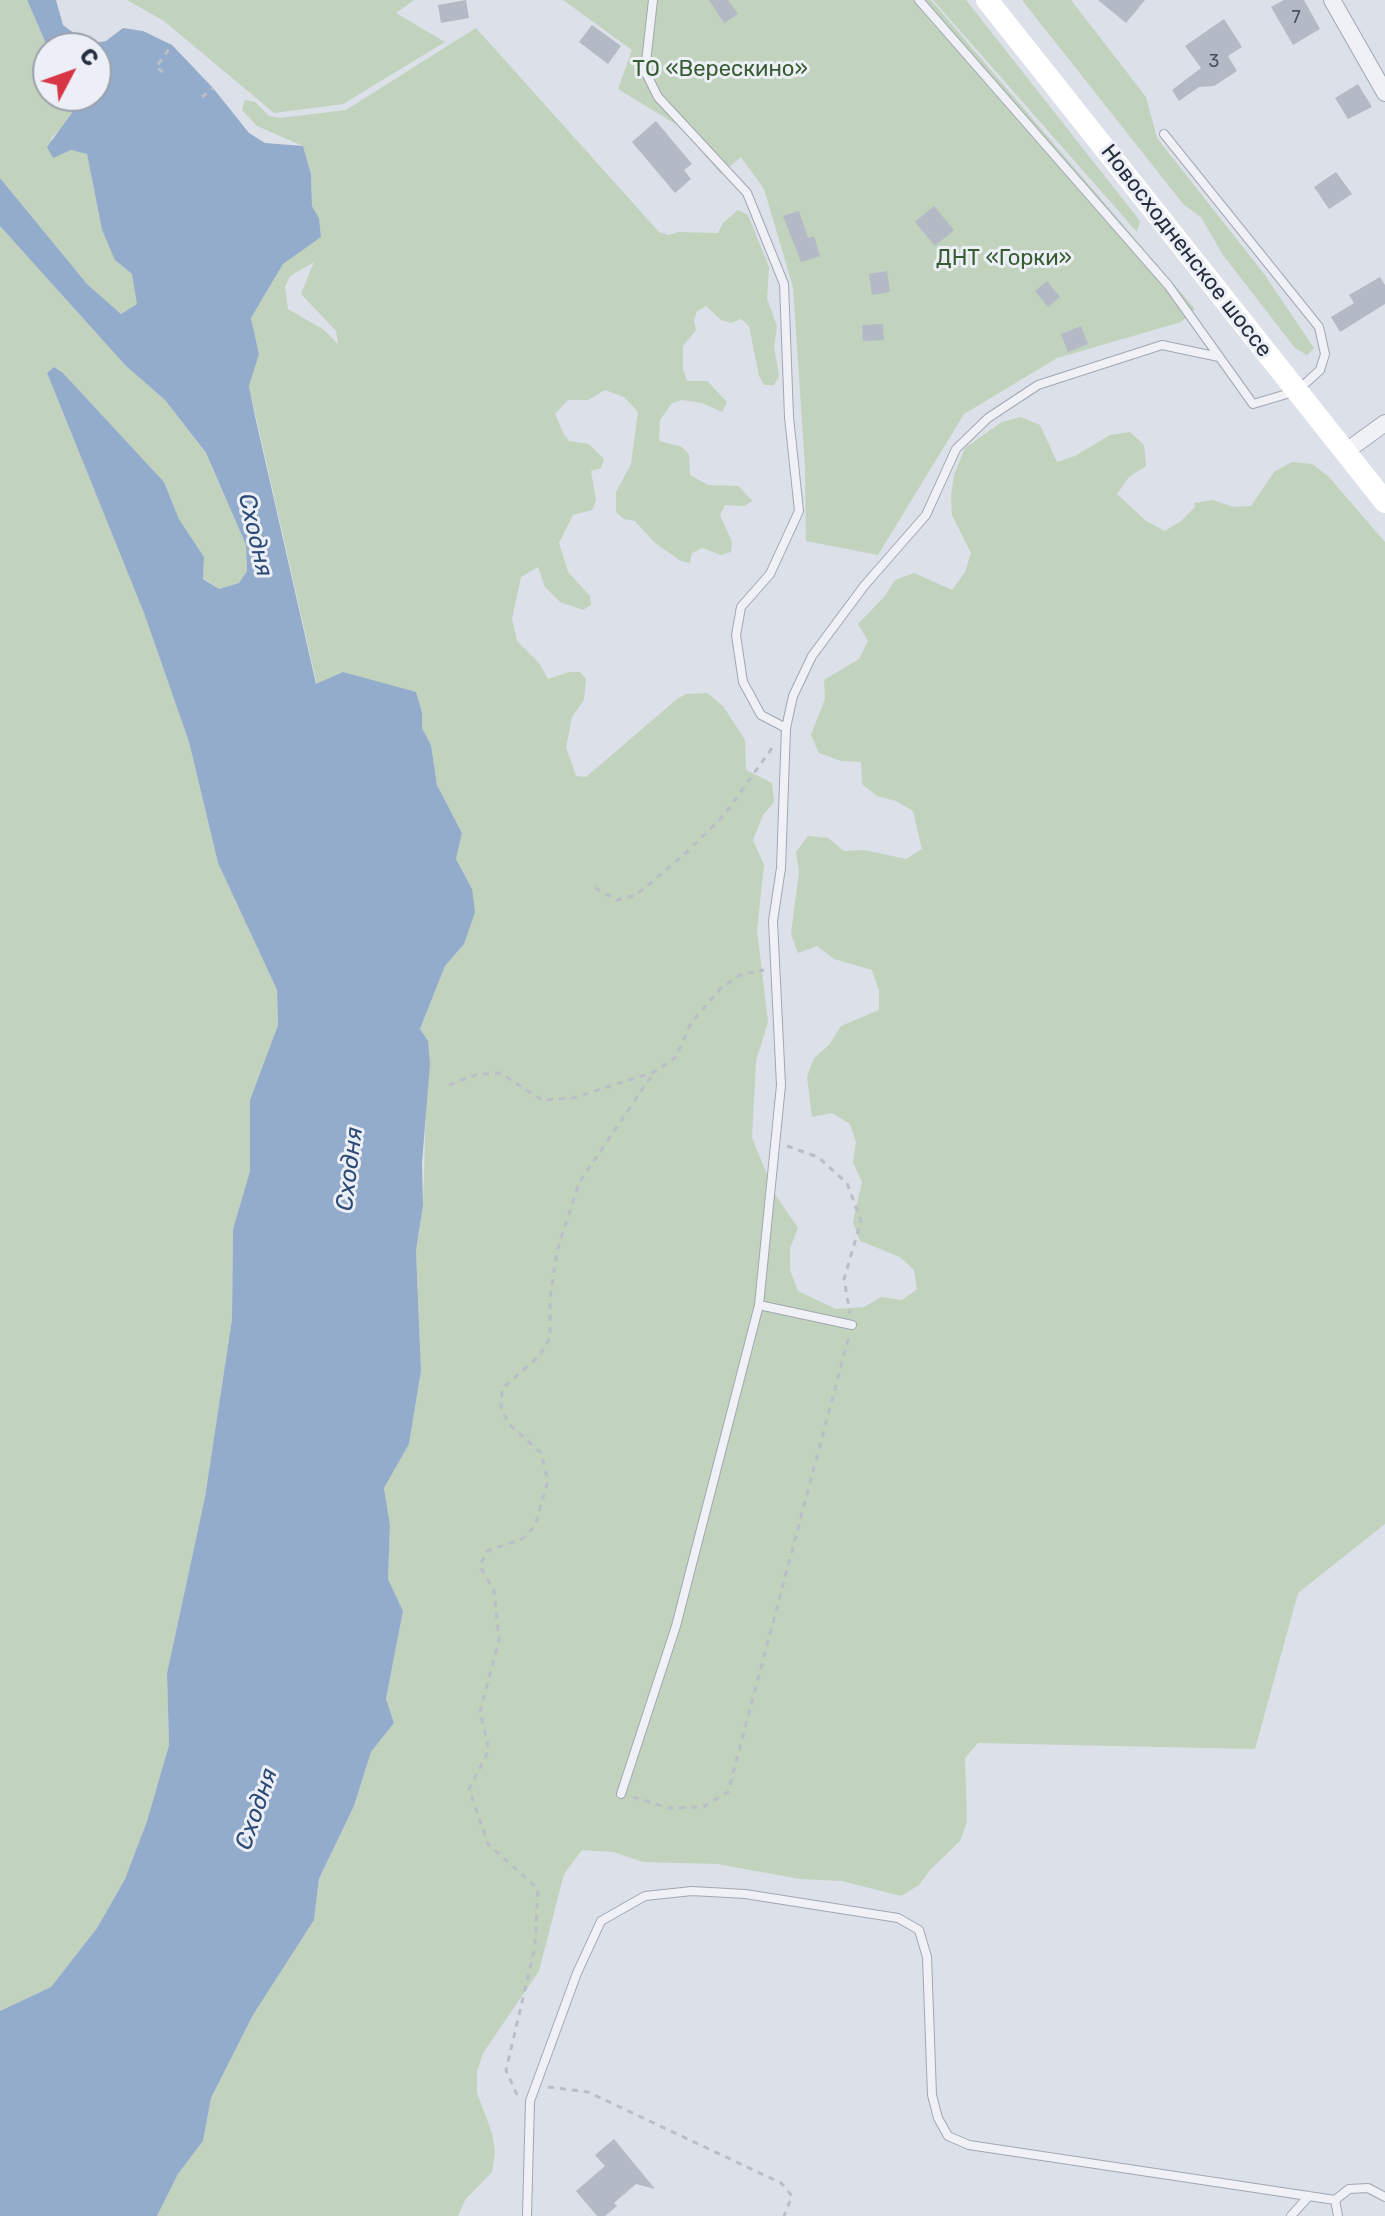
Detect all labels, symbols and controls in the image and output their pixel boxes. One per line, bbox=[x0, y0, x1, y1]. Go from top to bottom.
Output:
house number: 7 bbox=[1291, 7, 1301, 29]
north arrow bbox=[32, 32, 112, 112]
text: С bbox=[74, 43, 104, 72]
house number: 3 bbox=[1209, 51, 1219, 73]
park label: ТО «Верескино» bbox=[632, 57, 808, 83]
street label: Новосходненское шоссе bbox=[1095, 139, 1277, 363]
park label: ДНТ «Горки» bbox=[936, 246, 1072, 272]
water label: Сходня bbox=[231, 491, 279, 579]
water label: Сходня bbox=[331, 1125, 369, 1213]
water label: Сходня bbox=[230, 1764, 284, 1854]

